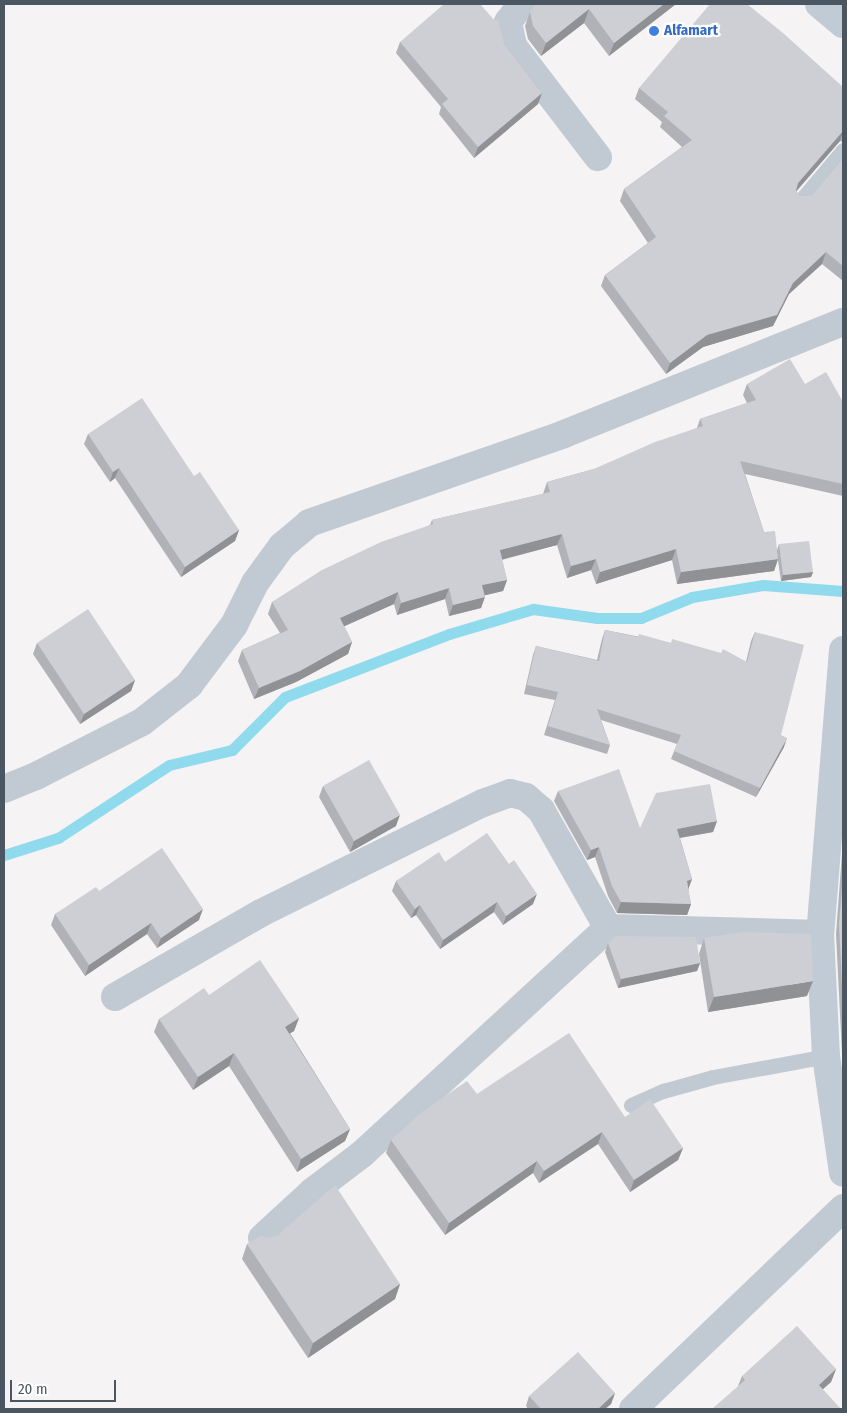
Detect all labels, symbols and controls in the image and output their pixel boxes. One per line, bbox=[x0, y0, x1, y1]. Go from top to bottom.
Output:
place label: Alfamart bbox=[664, 22, 718, 40]
marker: Alfamart bbox=[648, 25, 660, 37]
scale bar bbox=[12, 1370, 119, 1402]
text: 20 m bbox=[18, 1380, 48, 1398]

